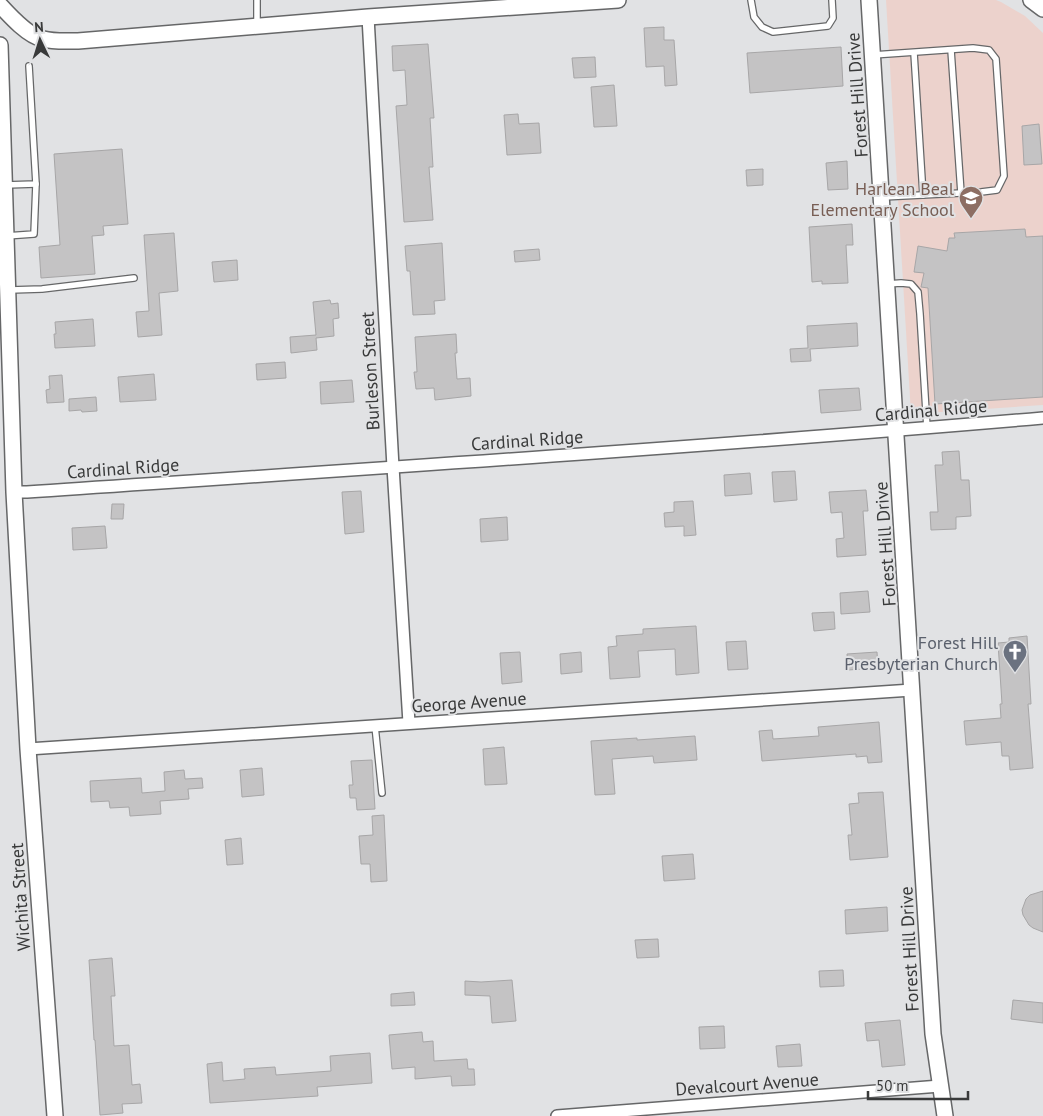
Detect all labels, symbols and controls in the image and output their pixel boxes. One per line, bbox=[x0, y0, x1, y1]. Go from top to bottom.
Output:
north arrow bbox=[15, 15, 65, 65]
text: N bbox=[34, 18, 44, 36]
street label: Forest Hill Drive bbox=[841, 32, 873, 158]
place label: Harlean Beal Elementary School bbox=[811, 177, 955, 221]
school or university icon: Harlean Beal Elementary School bbox=[958, 185, 984, 219]
street label: Burleson Street bbox=[355, 311, 385, 431]
street label: Cardinal Ridge bbox=[874, 394, 988, 426]
street label: Cardinal Ridge bbox=[470, 425, 584, 455]
street label: Cardinal Ridge bbox=[66, 453, 180, 483]
street label: Forest Hill Drive bbox=[869, 481, 901, 607]
place label: Forest Hill Presbyterian Church bbox=[844, 631, 999, 675]
church icon: Forest Hill Presbyterian Church bbox=[1002, 639, 1028, 673]
street label: George Avenue bbox=[411, 687, 527, 717]
street label: Wichita Street bbox=[5, 842, 35, 952]
street label: Forest Hill Drive bbox=[894, 886, 924, 1012]
street label: Devalcourt Avenue bbox=[675, 1068, 819, 1100]
scale bar bbox=[868, 1068, 968, 1100]
text: 50 m bbox=[876, 1076, 909, 1095]

